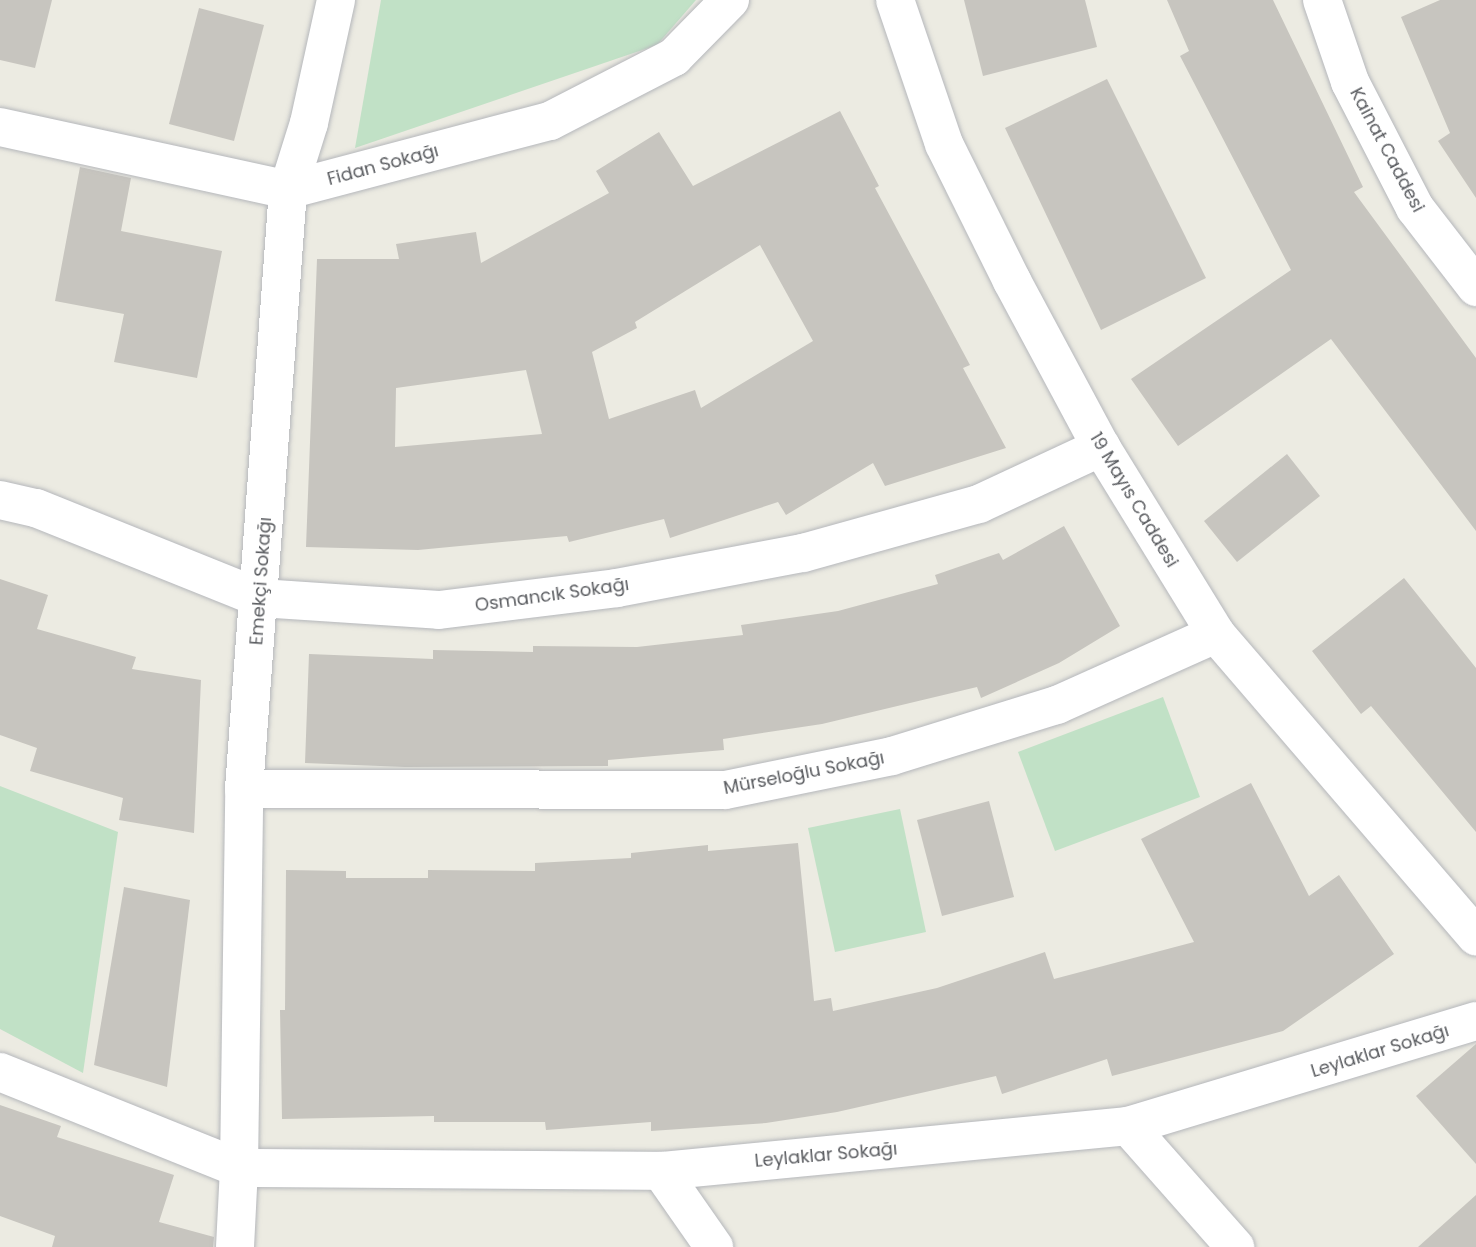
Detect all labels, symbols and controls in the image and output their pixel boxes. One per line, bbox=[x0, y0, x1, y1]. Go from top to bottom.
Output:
street label: Kainat Caddesi bbox=[1345, 84, 1429, 216]
street label: Fidan Sokağı bbox=[325, 140, 441, 190]
street label: 19 Mayıs Caddesi bbox=[1085, 429, 1183, 571]
street label: Emekçi Sokağı bbox=[246, 516, 276, 646]
street label: Osmancık Sokağı bbox=[474, 573, 630, 617]
street label: Mürseloğlu Sokağı bbox=[722, 747, 886, 799]
street label: Leylaklar Sokağı bbox=[1308, 1020, 1452, 1082]
street label: Leylaklar Sokağı bbox=[754, 1138, 898, 1172]

